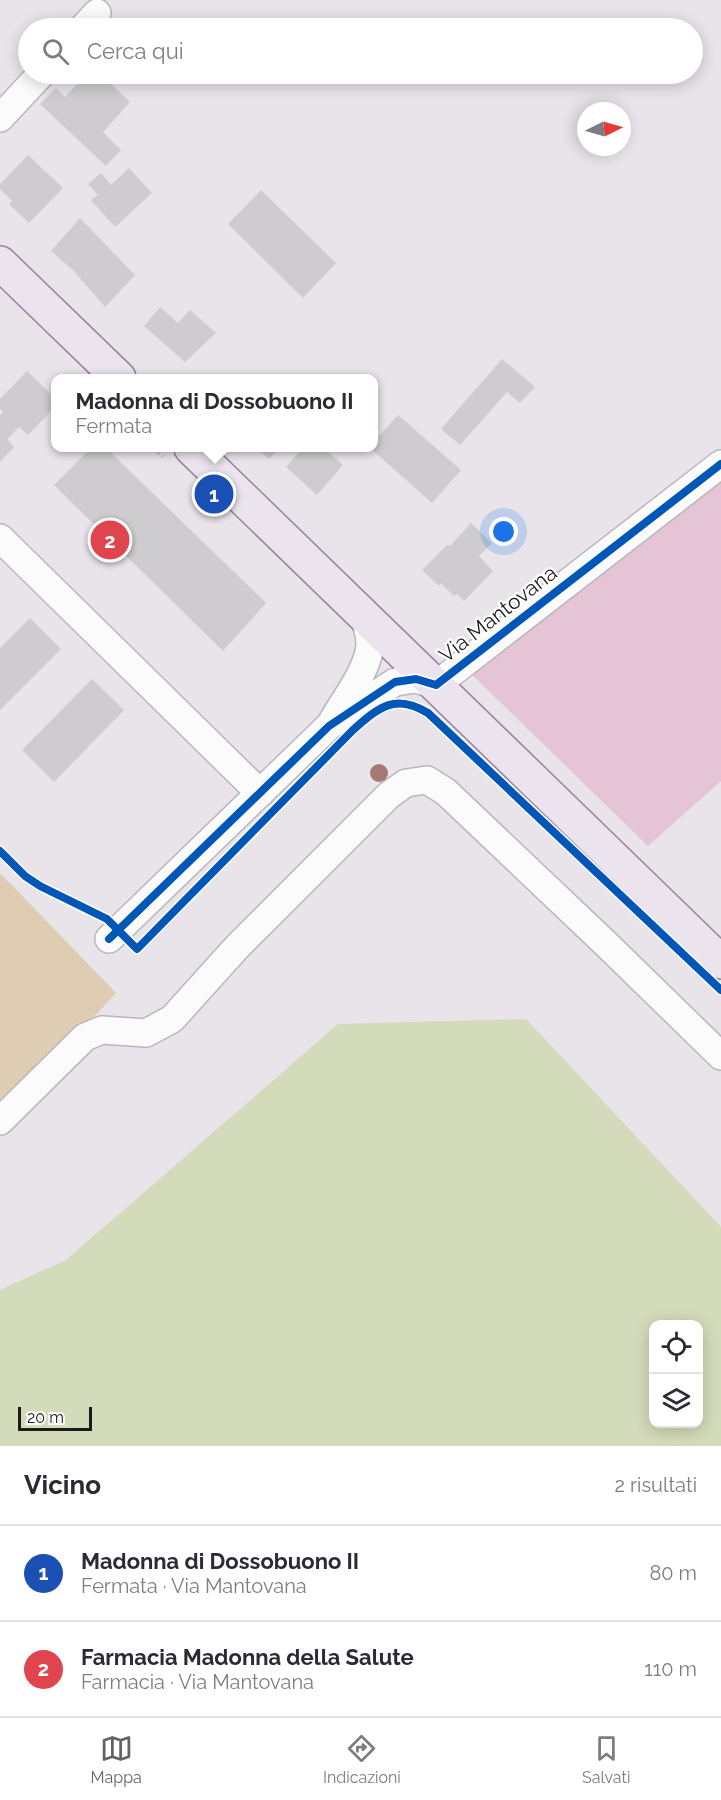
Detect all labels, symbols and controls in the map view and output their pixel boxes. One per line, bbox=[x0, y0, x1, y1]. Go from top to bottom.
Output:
search box bbox=[18, 18, 703, 84]
icon: search bbox=[39, 35, 72, 68]
text: Cerca qui bbox=[87, 38, 184, 64]
north arrow bbox=[577, 102, 631, 156]
popup bbox=[51, 374, 378, 452]
text: Madonna di Dossobuono II bbox=[75, 388, 354, 414]
text: Fermata bbox=[75, 414, 152, 438]
pin: 1 bbox=[194, 472, 234, 516]
your location bbox=[489, 517, 518, 546]
pin: 2 bbox=[90, 518, 130, 562]
street label: Via Mantovana bbox=[434, 560, 562, 667]
map controls bbox=[649, 1320, 703, 1428]
button: locate bbox=[649, 1320, 703, 1374]
button: layers bbox=[649, 1374, 703, 1428]
scale bar bbox=[18, 1404, 92, 1432]
text: 20 m bbox=[27, 1408, 64, 1427]
text: Vicino bbox=[24, 1470, 101, 1500]
text: 2 risultati bbox=[615, 1473, 697, 1497]
text: Madonna di Dossobuono II bbox=[81, 1548, 359, 1574]
text: 1 bbox=[39, 1561, 48, 1585]
text: 80 m bbox=[649, 1561, 697, 1585]
text: Fermata · Via Mantovana bbox=[81, 1574, 307, 1598]
text: Farmacia Madonna della Salute bbox=[81, 1644, 414, 1670]
text: 2 bbox=[38, 1657, 49, 1681]
text: 110 m bbox=[644, 1657, 697, 1681]
text: Farmacia · Via Mantovana bbox=[81, 1670, 314, 1694]
tab: Mappa bbox=[91, 1732, 142, 1787]
tab: Indicazioni bbox=[323, 1732, 401, 1787]
tab: Salvati bbox=[582, 1732, 630, 1787]

